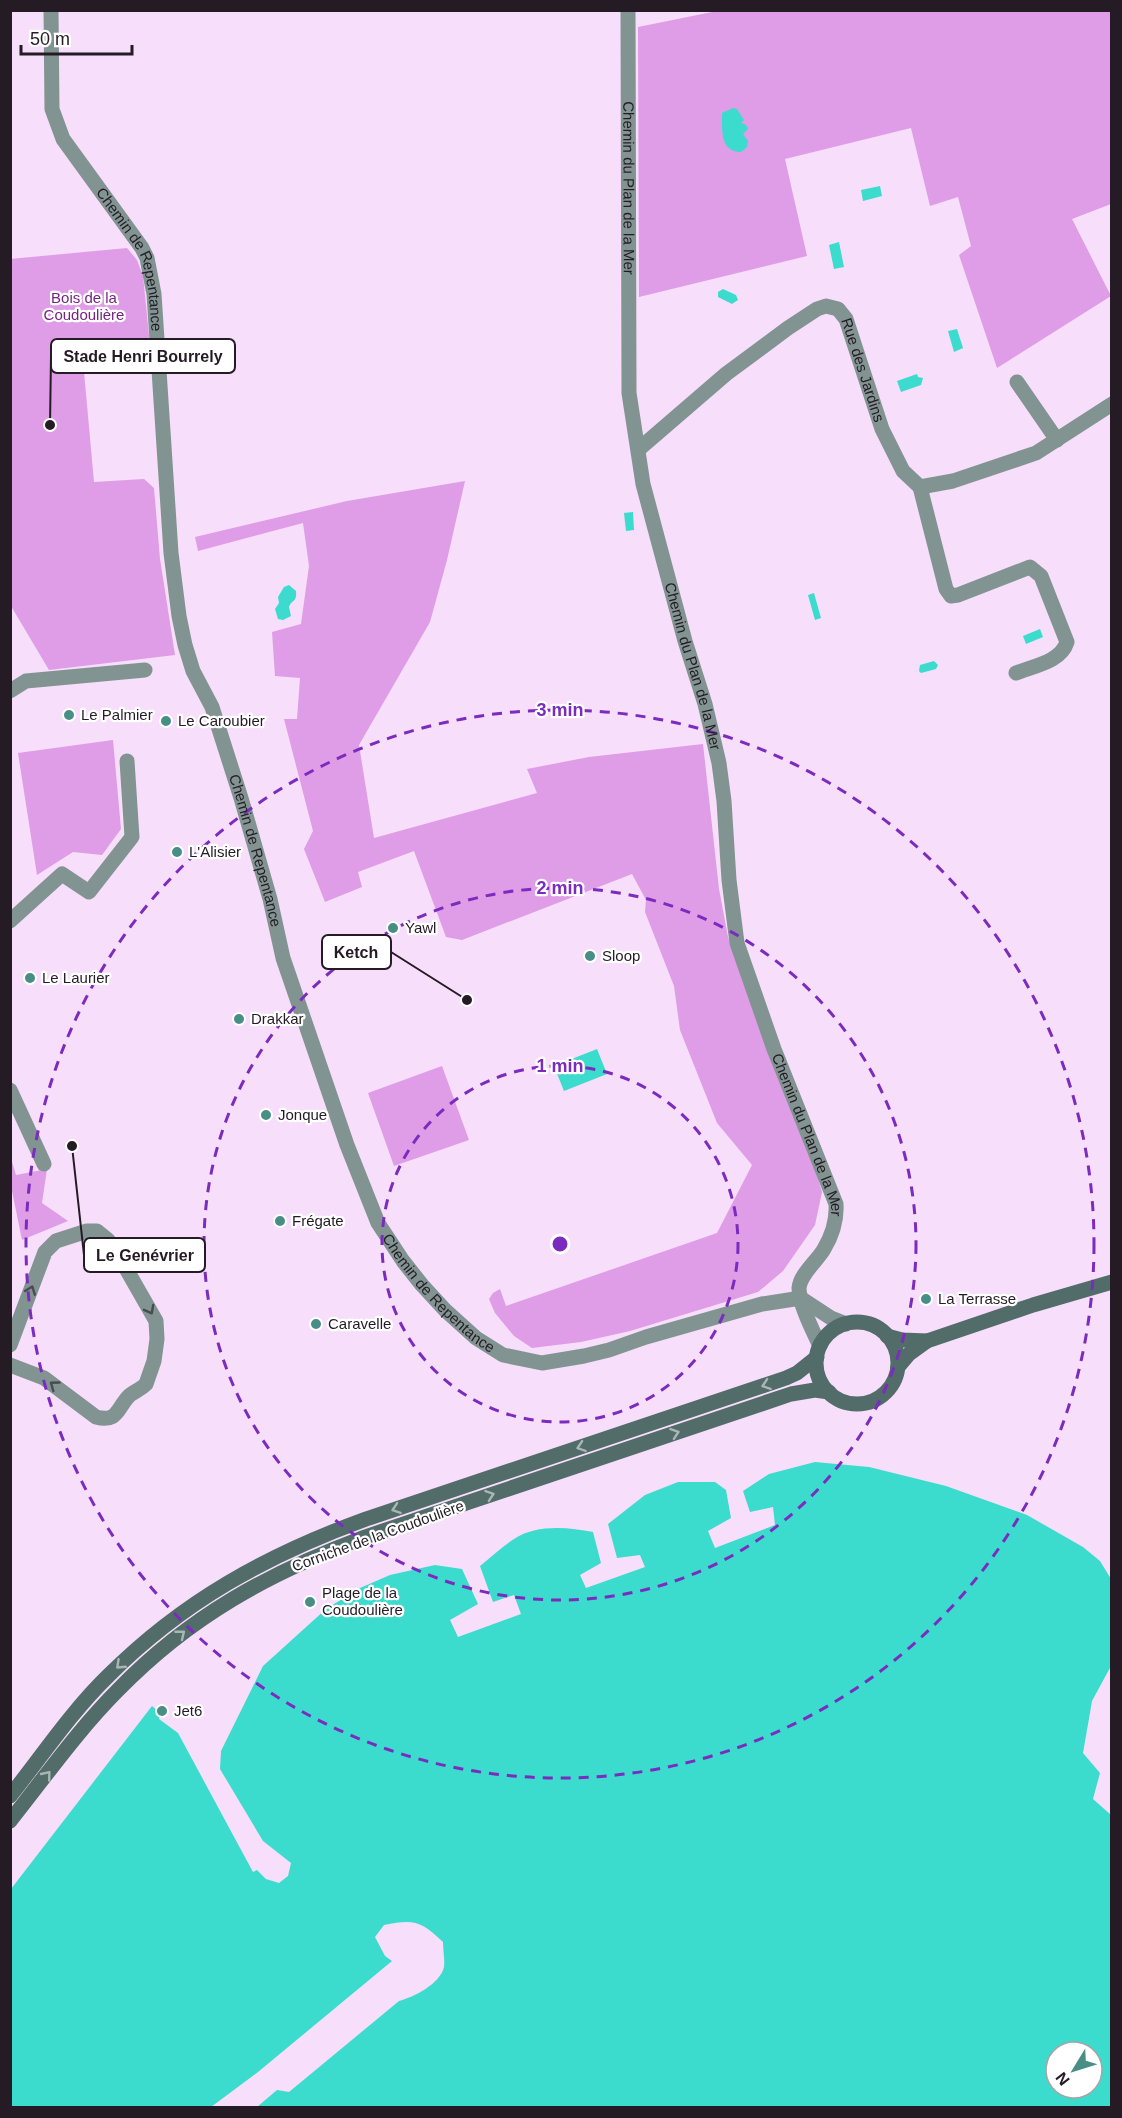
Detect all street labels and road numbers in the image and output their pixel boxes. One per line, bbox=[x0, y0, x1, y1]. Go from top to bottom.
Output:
street label: Chemin du Plan de la Mer bbox=[620, 101, 638, 275]
street label: Chemin de Repentance bbox=[93, 184, 165, 332]
street label: Rue des Jardins bbox=[838, 316, 888, 424]
street label: Chemin du Plan de la Mer bbox=[662, 580, 725, 752]
street label: Chemin de Repentance bbox=[226, 772, 285, 928]
street label: Chemin du Plan de la Mer bbox=[769, 1051, 845, 1217]
street label: Chemin de Repentance bbox=[379, 1230, 498, 1356]
street label: Corniche de la Coudoulière bbox=[290, 1496, 466, 1575]

